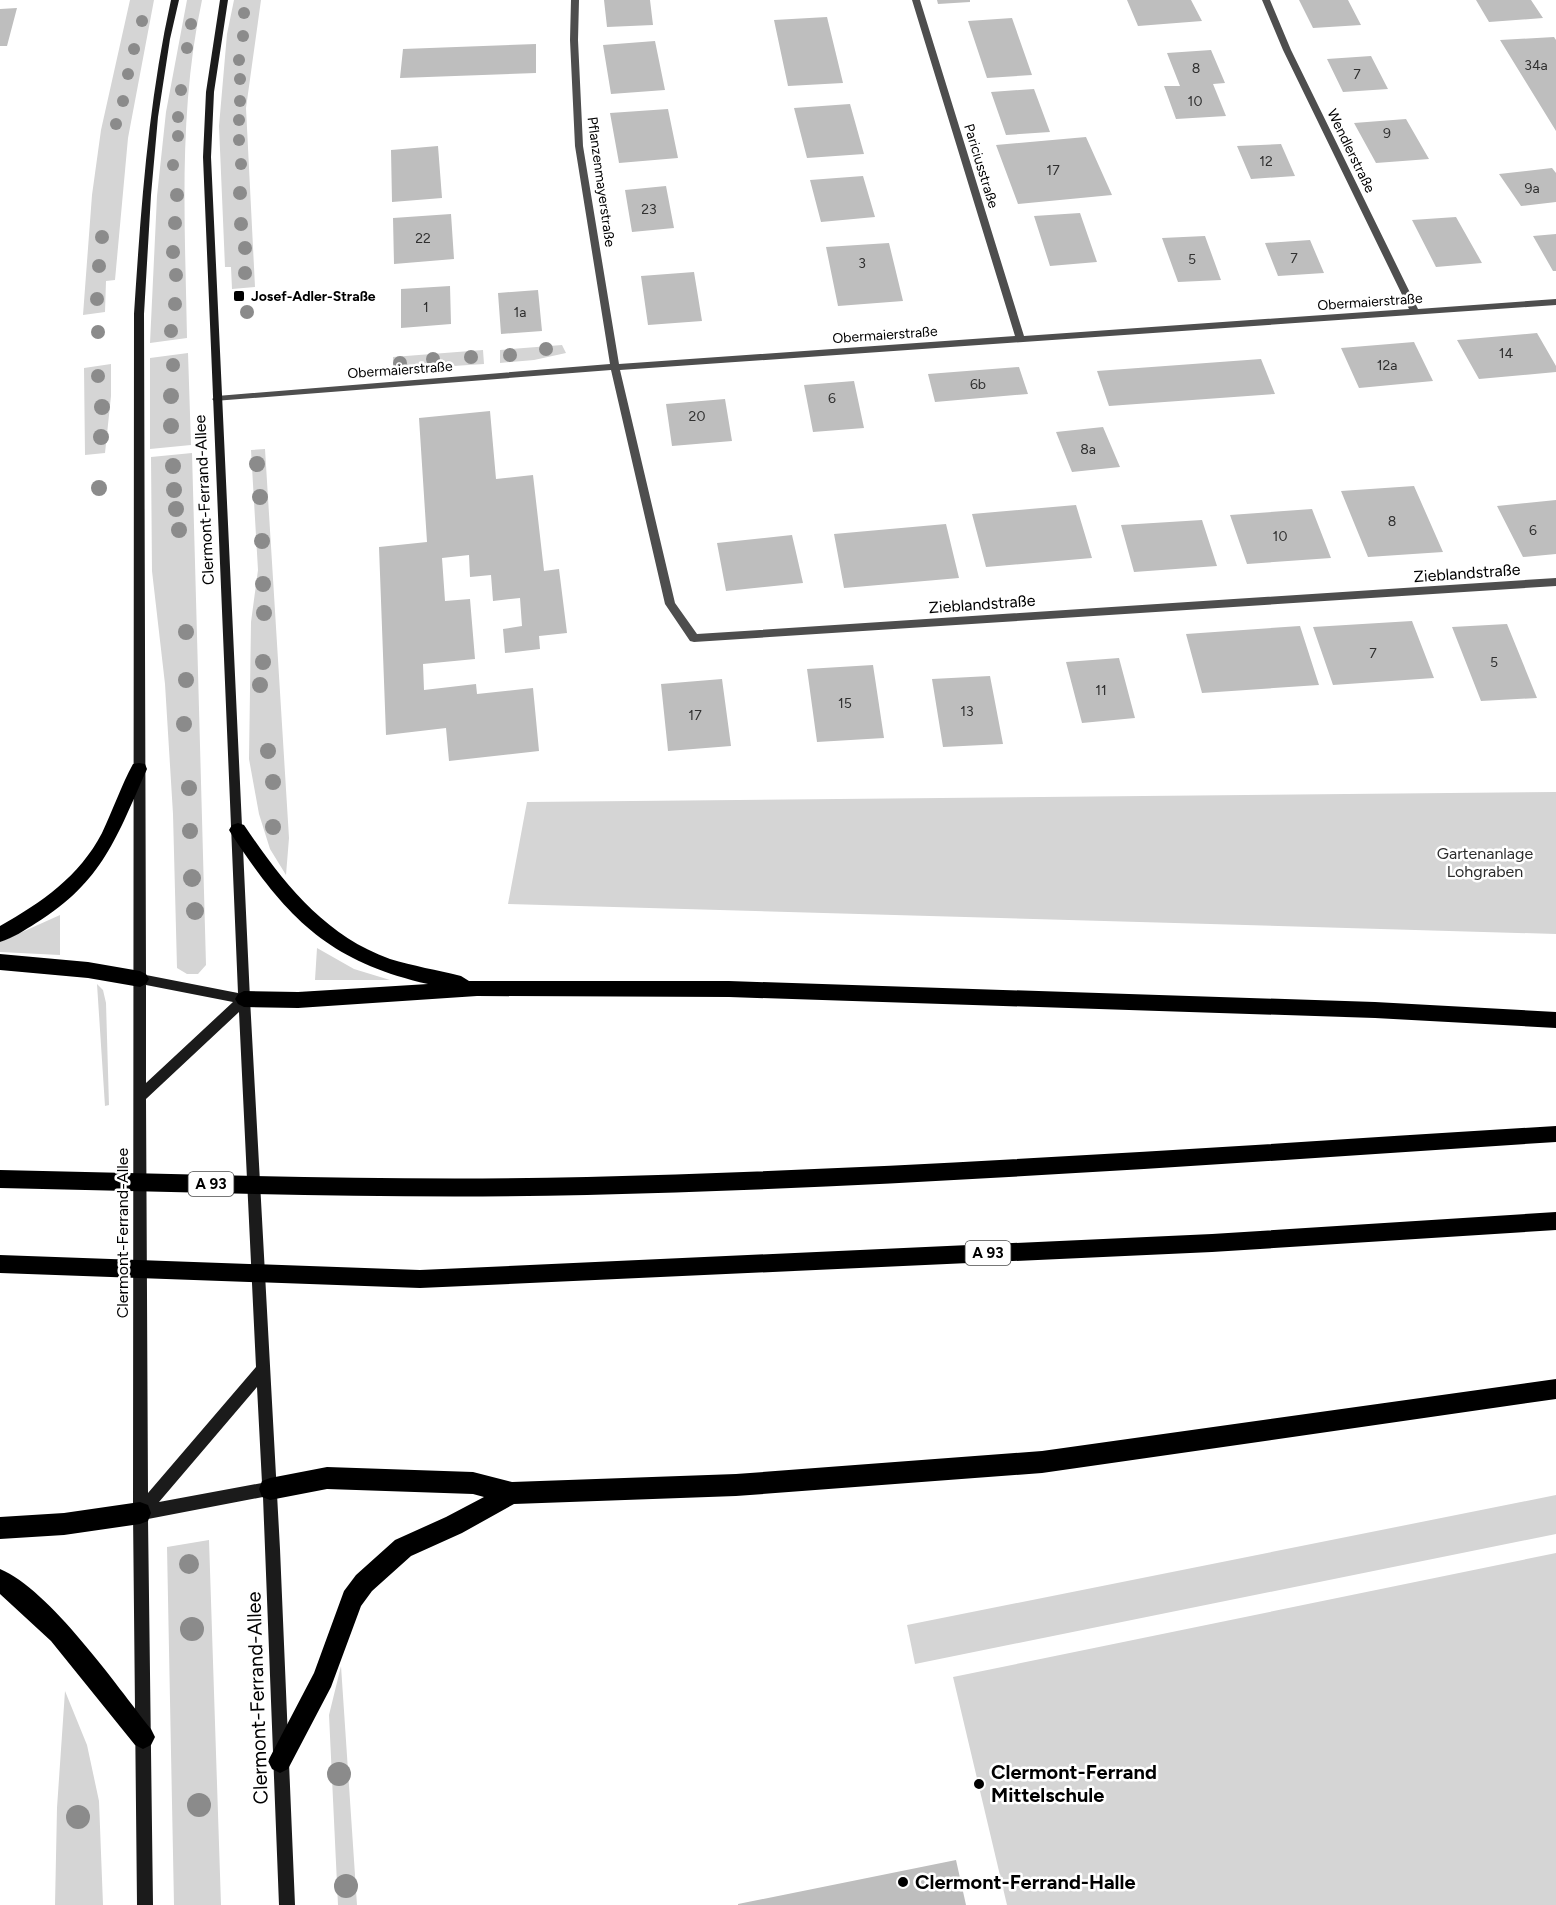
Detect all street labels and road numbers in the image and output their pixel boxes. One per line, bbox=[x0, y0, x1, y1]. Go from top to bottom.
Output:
street label: Wendlerstraße bbox=[1323, 106, 1379, 196]
street label: Pflanzenmayerstraße bbox=[583, 116, 619, 249]
street label: Pariciusstraße bbox=[960, 122, 1002, 211]
street label: Obermaierstraße bbox=[1317, 290, 1423, 314]
street label: Obermaierstraße bbox=[832, 323, 938, 347]
street label: Obermaierstraße bbox=[347, 358, 453, 382]
street label: Clermont-Ferrand-Allee bbox=[190, 414, 218, 586]
street label: Zieblandstraße bbox=[1413, 560, 1521, 586]
street label: Zieblandstraße bbox=[928, 591, 1036, 617]
street label: Clermont-Ferrand-Allee bbox=[113, 1148, 132, 1318]
road number: A 93 bbox=[188, 1172, 234, 1196]
road number: A 93 bbox=[966, 1241, 1010, 1265]
street label: Clermont-Ferrand-Allee bbox=[241, 1591, 273, 1805]

